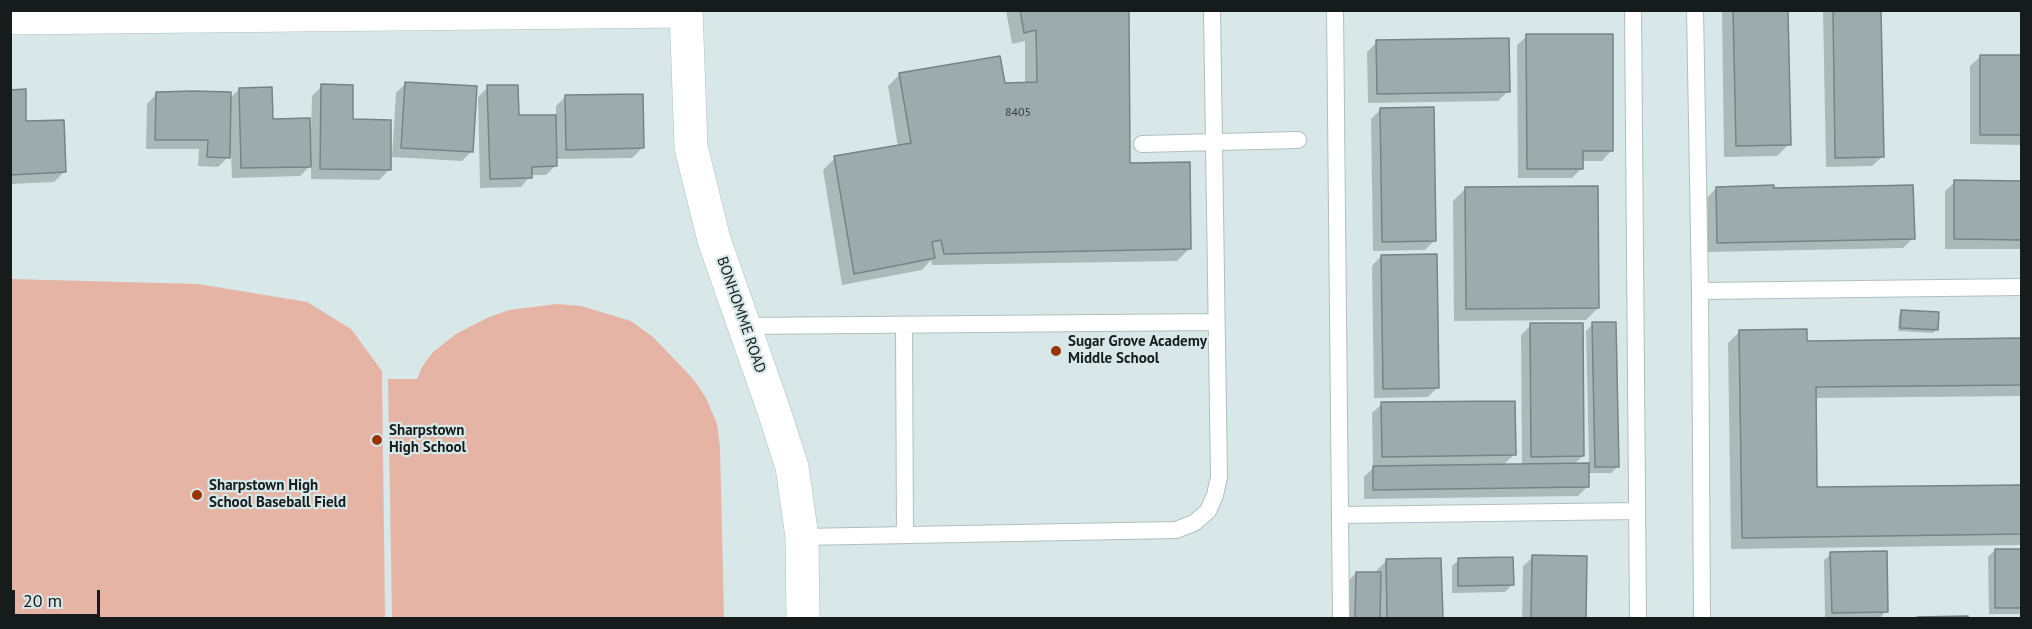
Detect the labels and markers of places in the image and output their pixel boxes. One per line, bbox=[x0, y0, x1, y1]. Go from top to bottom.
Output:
place label: Sugar Grove Academy Middle School bbox=[1068, 333, 1207, 368]
marker: Sugar Grove Academy Middle School bbox=[1049, 344, 1063, 358]
place label: Sharpstown High School bbox=[389, 422, 466, 457]
marker: Sharpstown High School bbox=[370, 433, 384, 447]
place label: Sharpstown High School Baseball Field bbox=[209, 477, 346, 512]
marker: Sharpstown High School Baseball Field bbox=[190, 488, 204, 502]

